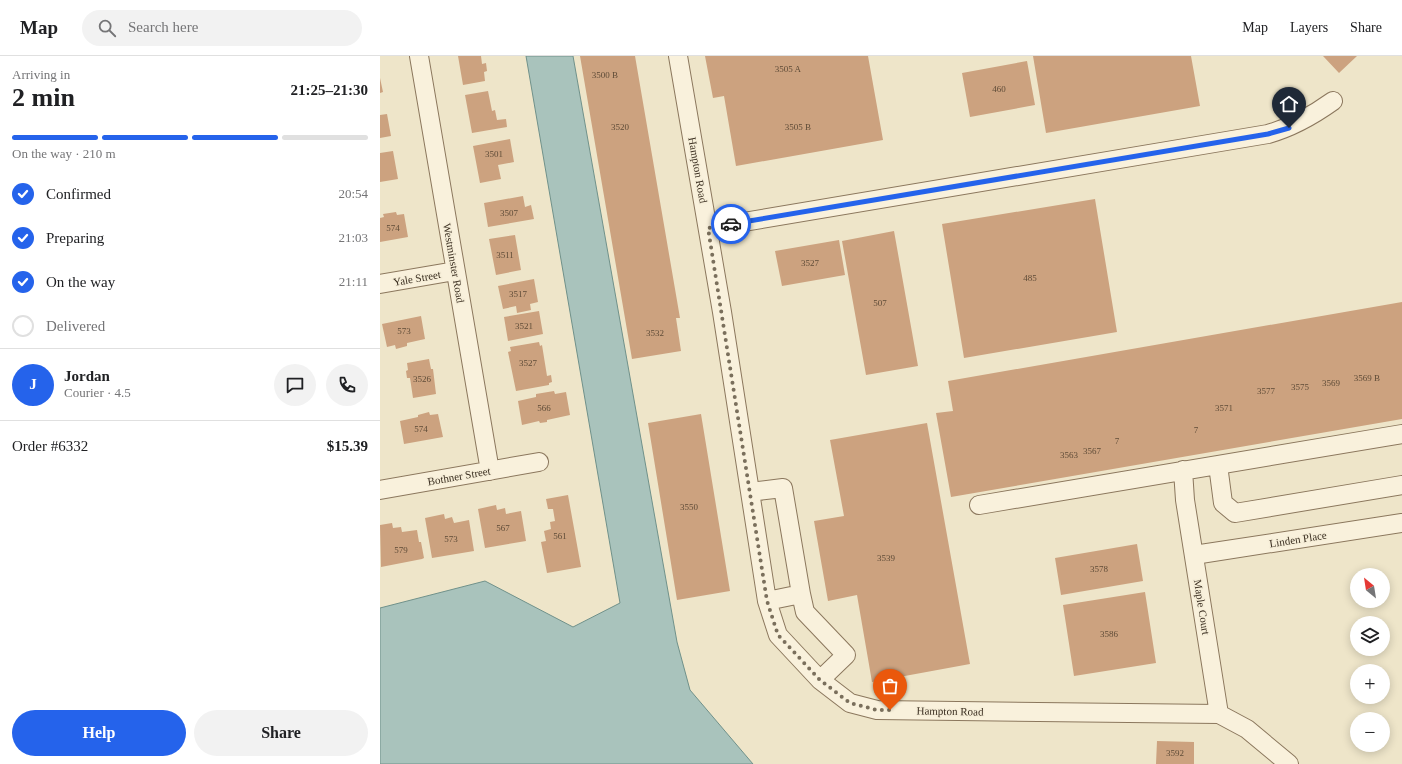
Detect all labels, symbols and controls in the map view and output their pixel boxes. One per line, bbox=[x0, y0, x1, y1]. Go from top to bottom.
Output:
search box bbox=[82, 10, 362, 46]
text: Map bbox=[20, 17, 58, 38]
icon: search bbox=[96, 17, 118, 39]
text: Search here bbox=[128, 19, 198, 35]
text: Map bbox=[1242, 20, 1268, 35]
text: Layers bbox=[1290, 20, 1328, 35]
text: Share bbox=[1350, 20, 1382, 35]
house number: 3505 A bbox=[775, 64, 802, 74]
text: Arriving in bbox=[12, 67, 70, 82]
house number: 3500 B bbox=[592, 70, 618, 80]
text: 21:25–21:30 bbox=[291, 82, 368, 98]
text: 2 min bbox=[12, 83, 75, 112]
house number: 460 bbox=[992, 84, 1006, 94]
pin bbox=[1272, 87, 1306, 128]
icon: home bbox=[1278, 93, 1300, 115]
house number: 3520 bbox=[611, 122, 630, 132]
house number: 3505 B bbox=[785, 122, 811, 132]
street label: Hampton Road bbox=[686, 136, 710, 204]
text: On the way · 210 m bbox=[12, 146, 116, 161]
house number: 3501 bbox=[485, 149, 503, 159]
icon: check bbox=[12, 183, 34, 205]
text: Confirmed bbox=[46, 186, 111, 202]
text: 20:54 bbox=[338, 186, 368, 201]
courier bbox=[711, 204, 751, 244]
house number: 3507 bbox=[500, 208, 519, 218]
icon: car bbox=[720, 213, 742, 235]
street label: Westminster Road bbox=[441, 222, 467, 304]
house number: 574 bbox=[386, 223, 400, 233]
icon: check bbox=[12, 227, 34, 249]
text: Preparing bbox=[46, 230, 104, 246]
text: 21:03 bbox=[338, 230, 368, 245]
house number: 3511 bbox=[496, 250, 514, 260]
house number: 3527 bbox=[801, 258, 820, 268]
street label: Yale Street bbox=[392, 268, 442, 288]
icon: check bbox=[12, 271, 34, 293]
house number: 485 bbox=[1023, 273, 1037, 283]
text: On the way bbox=[46, 274, 115, 290]
text: 21:11 bbox=[339, 274, 368, 289]
house number: 3517 bbox=[509, 289, 528, 299]
house number: 507 bbox=[873, 298, 887, 308]
text: Delivered bbox=[46, 318, 105, 334]
house number: 3521 bbox=[515, 321, 533, 331]
house number: 573 bbox=[397, 326, 411, 336]
house number: 3532 bbox=[646, 328, 664, 338]
house number: 3527 bbox=[519, 358, 538, 368]
button: chat bbox=[274, 364, 316, 406]
button: phone bbox=[326, 364, 368, 406]
text: Jordan bbox=[64, 368, 110, 384]
house number: 3569 B bbox=[1354, 373, 1380, 383]
house number: 3526 bbox=[413, 374, 432, 384]
text: J bbox=[29, 376, 37, 392]
house number: 3569 bbox=[1322, 378, 1341, 388]
house number: 3575 bbox=[1291, 382, 1310, 392]
text: Courier · 4.5 bbox=[64, 385, 131, 400]
house number: 3577 bbox=[1257, 386, 1276, 396]
house number: 566 bbox=[537, 403, 551, 413]
house number: 3571 bbox=[1215, 403, 1233, 413]
house number: 574 bbox=[414, 424, 428, 434]
house number: 7 bbox=[1194, 425, 1199, 435]
house number: 7 bbox=[1115, 436, 1120, 446]
text: Order #6332 bbox=[12, 438, 88, 454]
text: $15.39 bbox=[327, 438, 368, 454]
house number: 3567 bbox=[1083, 446, 1102, 456]
house number: 3563 bbox=[1060, 450, 1079, 460]
street label: Bothner Street bbox=[427, 465, 491, 487]
house number: 3550 bbox=[680, 502, 699, 512]
house number: 567 bbox=[496, 523, 510, 533]
street label: Linden Place bbox=[1269, 529, 1328, 549]
house number: 561 bbox=[553, 531, 567, 541]
house number: 573 bbox=[444, 534, 458, 544]
house number: 579 bbox=[394, 545, 408, 555]
house number: 3539 bbox=[877, 553, 896, 563]
house number: 3578 bbox=[1090, 564, 1109, 574]
north arrow bbox=[1350, 568, 1390, 608]
map controls bbox=[1350, 568, 1390, 752]
street label: Maple Court bbox=[1192, 578, 1212, 636]
button: layers bbox=[1350, 616, 1390, 656]
house number: 3586 bbox=[1100, 629, 1119, 639]
button: + bbox=[1350, 664, 1390, 704]
pin bbox=[873, 669, 907, 710]
icon: bag bbox=[879, 675, 901, 697]
street label: Hampton Road bbox=[916, 704, 984, 718]
button: Help bbox=[12, 710, 186, 756]
button: Share bbox=[194, 710, 368, 756]
button: − bbox=[1350, 712, 1390, 752]
house number: 3592 bbox=[1166, 748, 1184, 758]

